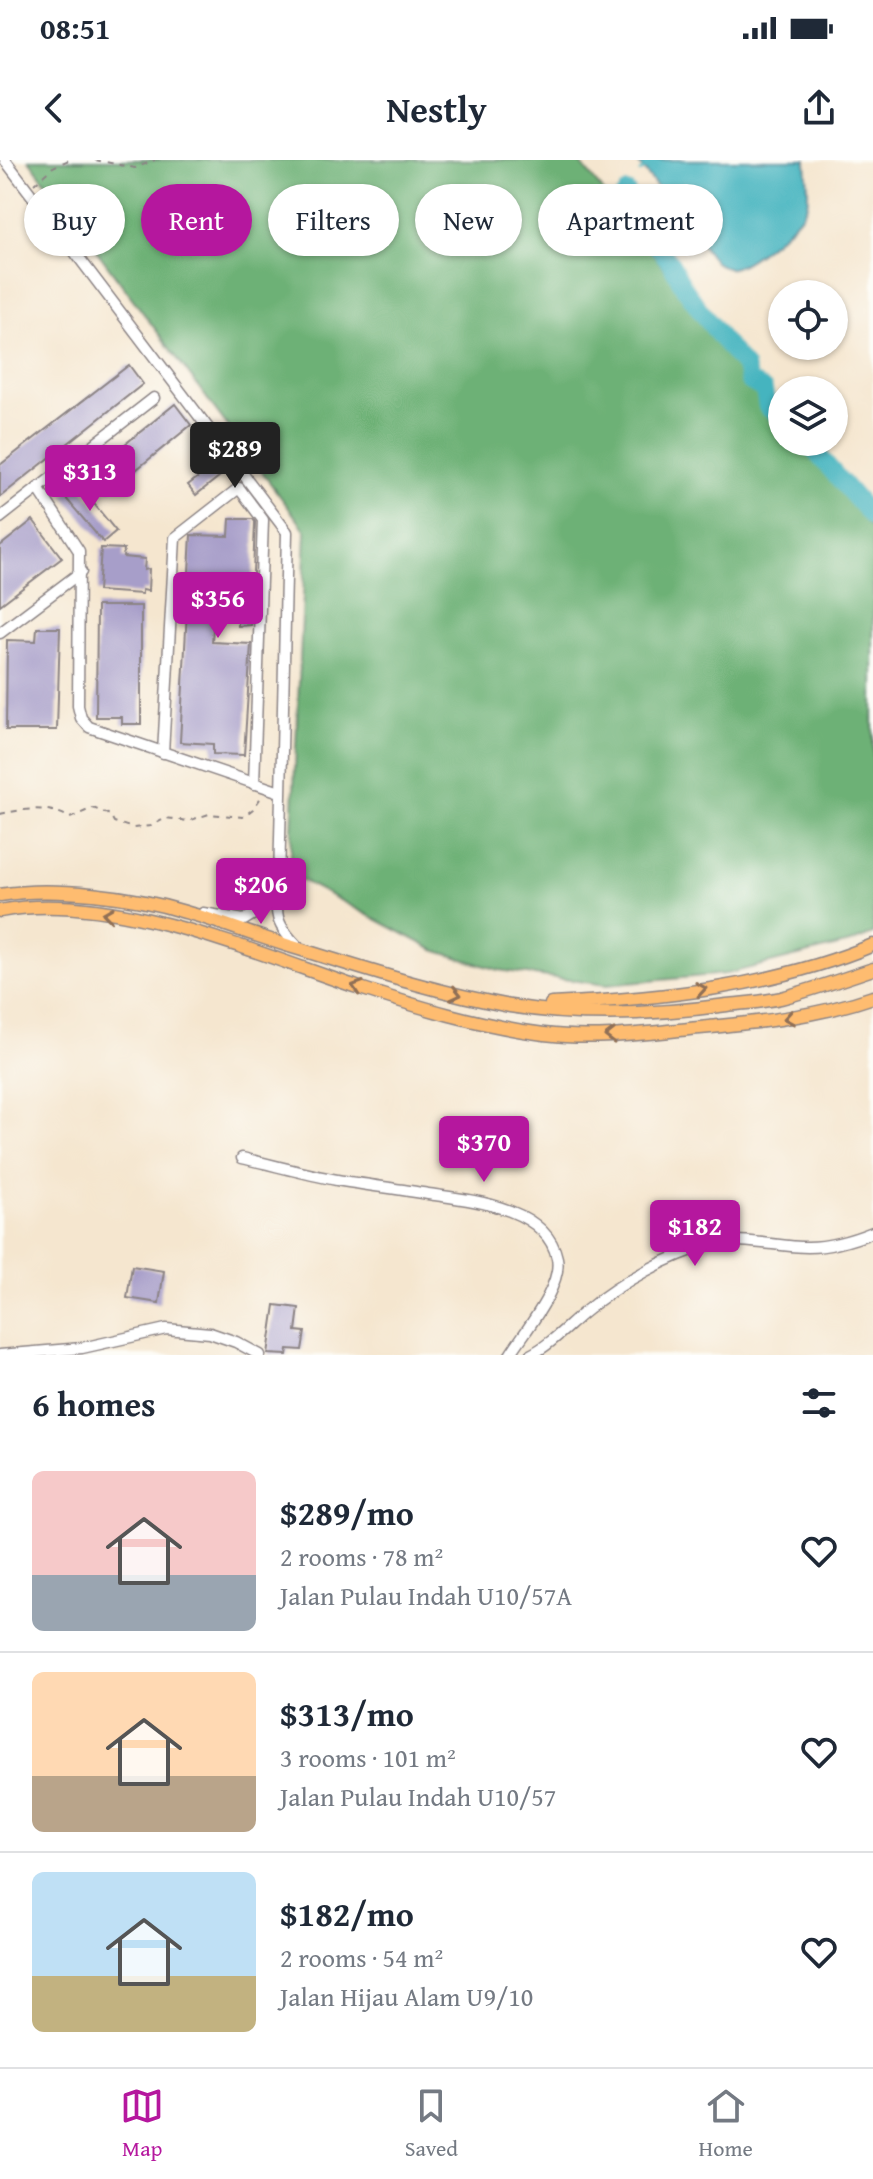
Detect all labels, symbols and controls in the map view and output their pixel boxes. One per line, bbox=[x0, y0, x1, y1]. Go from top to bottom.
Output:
text: 08:51 bbox=[40, 6, 111, 50]
text: Nestly bbox=[386, 82, 487, 135]
icon: back bbox=[32, 86, 76, 130]
icon: share bbox=[797, 86, 841, 130]
chip: Buy bbox=[24, 184, 125, 256]
chip: Rent bbox=[141, 184, 252, 256]
chip: Filters bbox=[268, 184, 399, 256]
chip: New bbox=[415, 184, 522, 256]
chip: Apartment bbox=[538, 184, 723, 256]
map controls bbox=[768, 280, 848, 456]
button: locate bbox=[768, 280, 848, 360]
button: layers bbox=[768, 376, 848, 456]
pin: $289 bbox=[188, 422, 282, 490]
text: $289 bbox=[208, 428, 262, 467]
pin: $313 bbox=[43, 445, 137, 513]
text: $313 bbox=[63, 451, 117, 490]
pin: $356 bbox=[171, 572, 265, 640]
text: $356 bbox=[191, 578, 245, 617]
pin: $206 bbox=[214, 858, 308, 926]
text: $206 bbox=[234, 864, 288, 903]
one-way arrow bbox=[101, 906, 114, 923]
one-way arrow bbox=[350, 980, 364, 996]
one-way arrow bbox=[694, 981, 707, 998]
one-way arrow bbox=[449, 985, 462, 1002]
one-way arrow bbox=[782, 1008, 796, 1025]
one-way arrow bbox=[603, 1027, 616, 1044]
pin: $370 bbox=[437, 1116, 531, 1184]
text: $370 bbox=[457, 1122, 511, 1161]
pin: $182 bbox=[648, 1200, 742, 1268]
text: $182 bbox=[668, 1206, 722, 1245]
text: 6 homes bbox=[32, 1379, 156, 1428]
icon: filters bbox=[797, 1381, 841, 1425]
text: $289/mo bbox=[280, 1488, 414, 1537]
icon: home bbox=[96, 1503, 192, 1599]
icon: heart bbox=[797, 1529, 841, 1573]
text: 2 rooms · 78 m² bbox=[280, 1537, 443, 1576]
text: Jalan Pulau Indah U10/57A bbox=[280, 1576, 572, 1615]
text: $313/mo bbox=[280, 1689, 414, 1738]
icon: home bbox=[96, 1704, 192, 1800]
icon: heart bbox=[797, 1730, 841, 1774]
text: 3 rooms · 101 m² bbox=[280, 1738, 456, 1777]
text: Jalan Pulau Indah U10/57 bbox=[280, 1777, 556, 1816]
text: $182/mo bbox=[280, 1889, 414, 1938]
icon: home bbox=[96, 1904, 192, 2000]
icon: heart bbox=[797, 1930, 841, 1974]
text: 2 rooms · 54 m² bbox=[280, 1938, 443, 1977]
text: Jalan Hijau Alam U9/10 bbox=[280, 1977, 533, 2016]
tab: Map bbox=[120, 2084, 164, 2164]
tab: Saved bbox=[405, 2084, 458, 2164]
tab: Home bbox=[699, 2084, 753, 2164]

